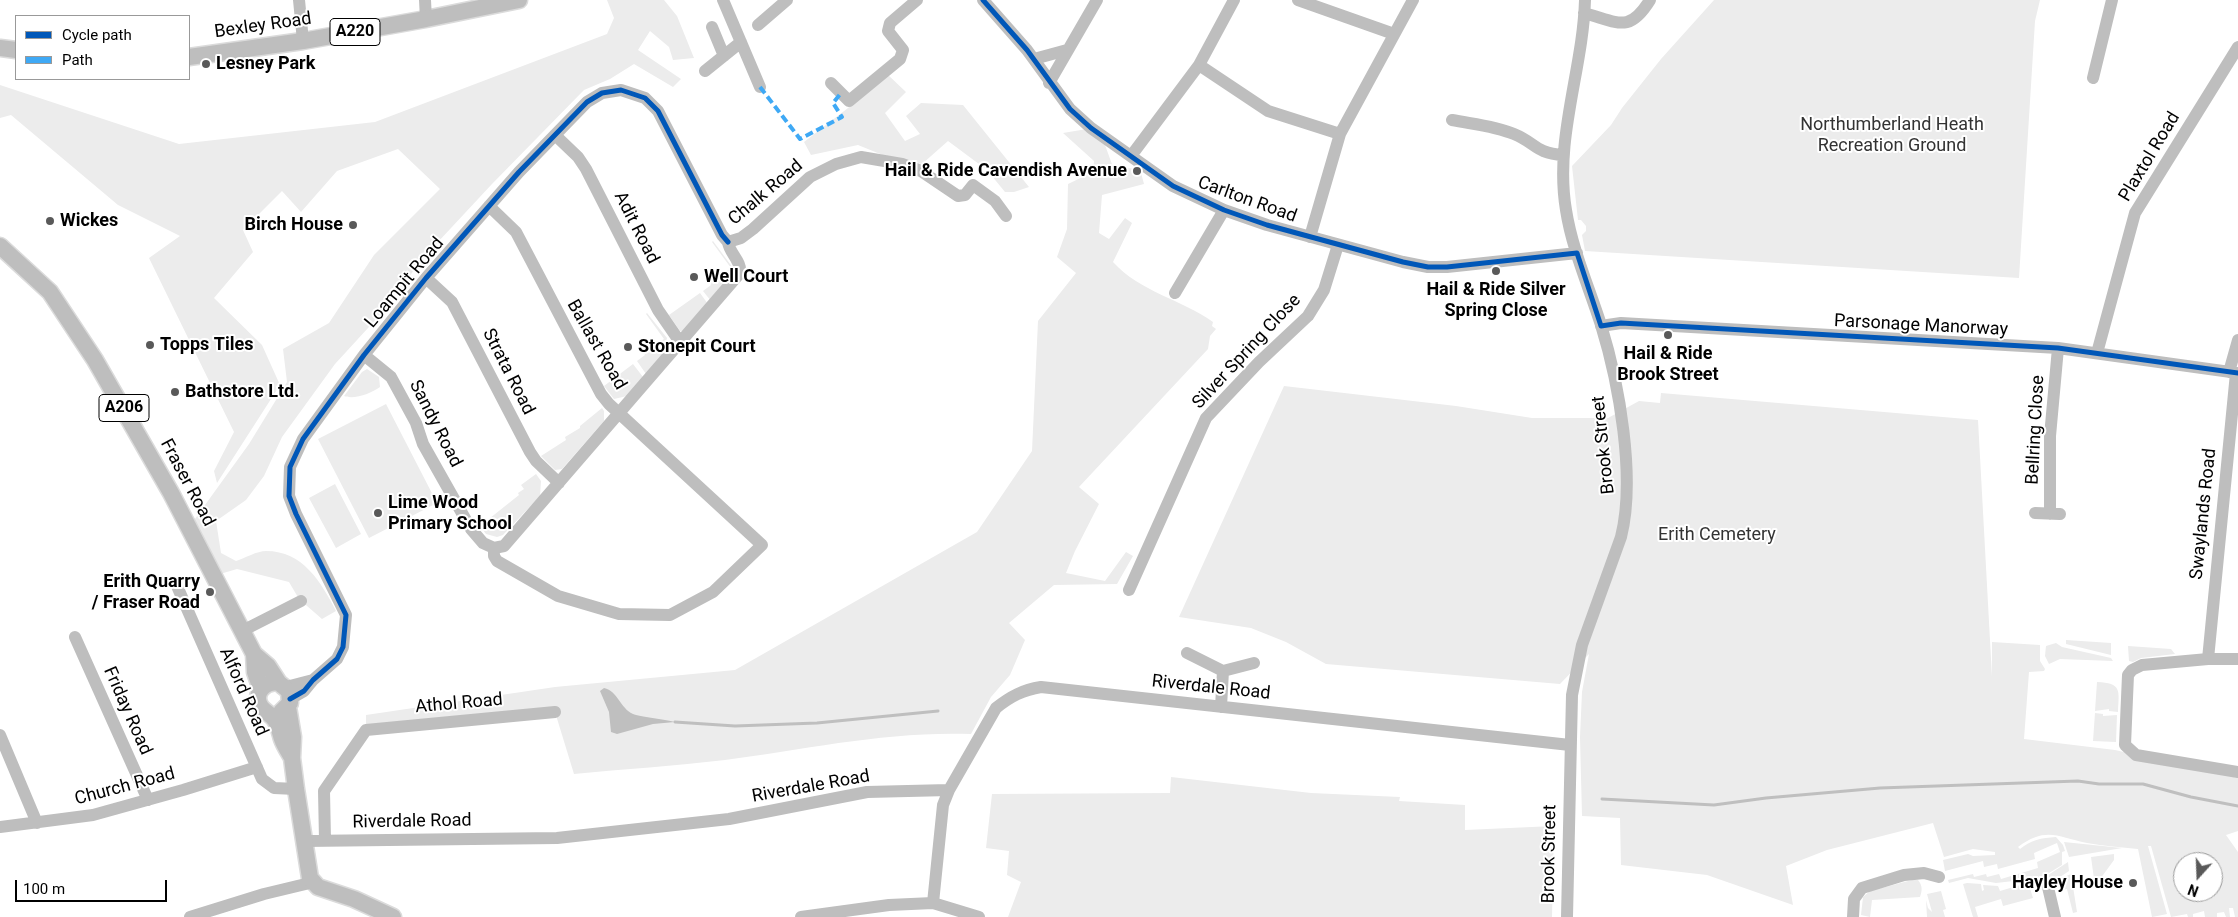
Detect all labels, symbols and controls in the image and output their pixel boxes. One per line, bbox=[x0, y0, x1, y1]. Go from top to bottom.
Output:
street label: Bexley Road bbox=[213, 9, 313, 43]
legend bbox=[15, 15, 190, 80]
road number: A220 bbox=[330, 18, 380, 46]
text: Cycle path bbox=[62, 26, 132, 44]
text: Path bbox=[62, 51, 93, 69]
place label: Lesney Park bbox=[216, 53, 315, 75]
marker: Lesney Park bbox=[200, 58, 212, 70]
street label: Plaxtol Road bbox=[2115, 108, 2185, 206]
park label: Northumberland Heath Recreation Ground bbox=[1800, 114, 1984, 156]
street label: Chalk Road bbox=[724, 156, 808, 230]
place label: Hail & Ride Cavendish Avenue bbox=[885, 160, 1127, 182]
marker: Hail & Ride Cavendish Avenue bbox=[1131, 165, 1143, 177]
street label: Carlton Road bbox=[1195, 172, 1299, 228]
street label: Adit Road bbox=[609, 188, 663, 268]
place label: Wickes bbox=[60, 210, 118, 232]
place label: Birch House bbox=[244, 214, 343, 236]
marker: Wickes bbox=[44, 215, 56, 227]
marker: Birch House bbox=[347, 219, 359, 231]
street label: Loampit Road bbox=[361, 233, 449, 333]
marker: Hail & Ride Silver Spring Close bbox=[1490, 265, 1502, 277]
place label: Well Court bbox=[704, 266, 788, 288]
marker: Well Court bbox=[688, 271, 700, 283]
place label: Hail & Ride Silver Spring Close bbox=[1426, 279, 1566, 322]
street label: Silver Spring Close bbox=[1188, 290, 1306, 414]
street label: Ballast Road bbox=[562, 296, 630, 394]
street label: Parsonage Manorway bbox=[1833, 311, 2009, 341]
street label: Strata Road bbox=[477, 325, 539, 419]
marker: Hail & Ride Brook Street bbox=[1662, 329, 1674, 341]
place label: Topps Tiles bbox=[160, 334, 253, 356]
place label: Stonepit Court bbox=[638, 336, 756, 358]
marker: Topps Tiles bbox=[144, 339, 156, 351]
marker: Stonepit Court bbox=[622, 341, 634, 353]
place label: Hail & Ride Brook Street bbox=[1617, 343, 1719, 386]
street label: Bellring Close bbox=[2022, 375, 2050, 485]
street label: Sandy Road bbox=[404, 377, 466, 471]
place label: Bathstore Ltd. bbox=[185, 381, 299, 403]
marker: Bathstore Ltd. bbox=[169, 386, 181, 398]
road number: A206 bbox=[99, 394, 149, 422]
street label: Brook Street bbox=[1588, 395, 1620, 495]
street label: Fraser Road bbox=[155, 436, 219, 530]
street label: Swaylands Road bbox=[2186, 447, 2222, 581]
place label: Lime Wood Primary School bbox=[388, 492, 512, 534]
marker: Lime Wood Primary School bbox=[372, 507, 384, 519]
park label: Erith Cemetery bbox=[1658, 524, 1776, 546]
place label: Erith Quarry / Fraser Road bbox=[92, 571, 200, 614]
marker: Erith Quarry / Fraser Road bbox=[204, 586, 216, 598]
street label: Alford Road bbox=[214, 644, 272, 740]
street label: Friday Road bbox=[98, 664, 156, 758]
street label: Riverdale Road bbox=[1151, 671, 1271, 705]
street label: Athol Road bbox=[414, 689, 504, 719]
street label: Church Road bbox=[73, 763, 177, 811]
street label: Riverdale Road bbox=[750, 766, 872, 808]
street label: Brook Street bbox=[1538, 804, 1562, 904]
street label: Riverdale Road bbox=[352, 810, 472, 834]
north arrow bbox=[2173, 852, 2223, 902]
scale bar bbox=[18, 870, 170, 902]
place label: Hayley House bbox=[2012, 872, 2123, 894]
marker: Hayley House bbox=[2127, 877, 2139, 889]
text: 100 m bbox=[23, 880, 65, 898]
text: N bbox=[2186, 881, 2201, 899]

